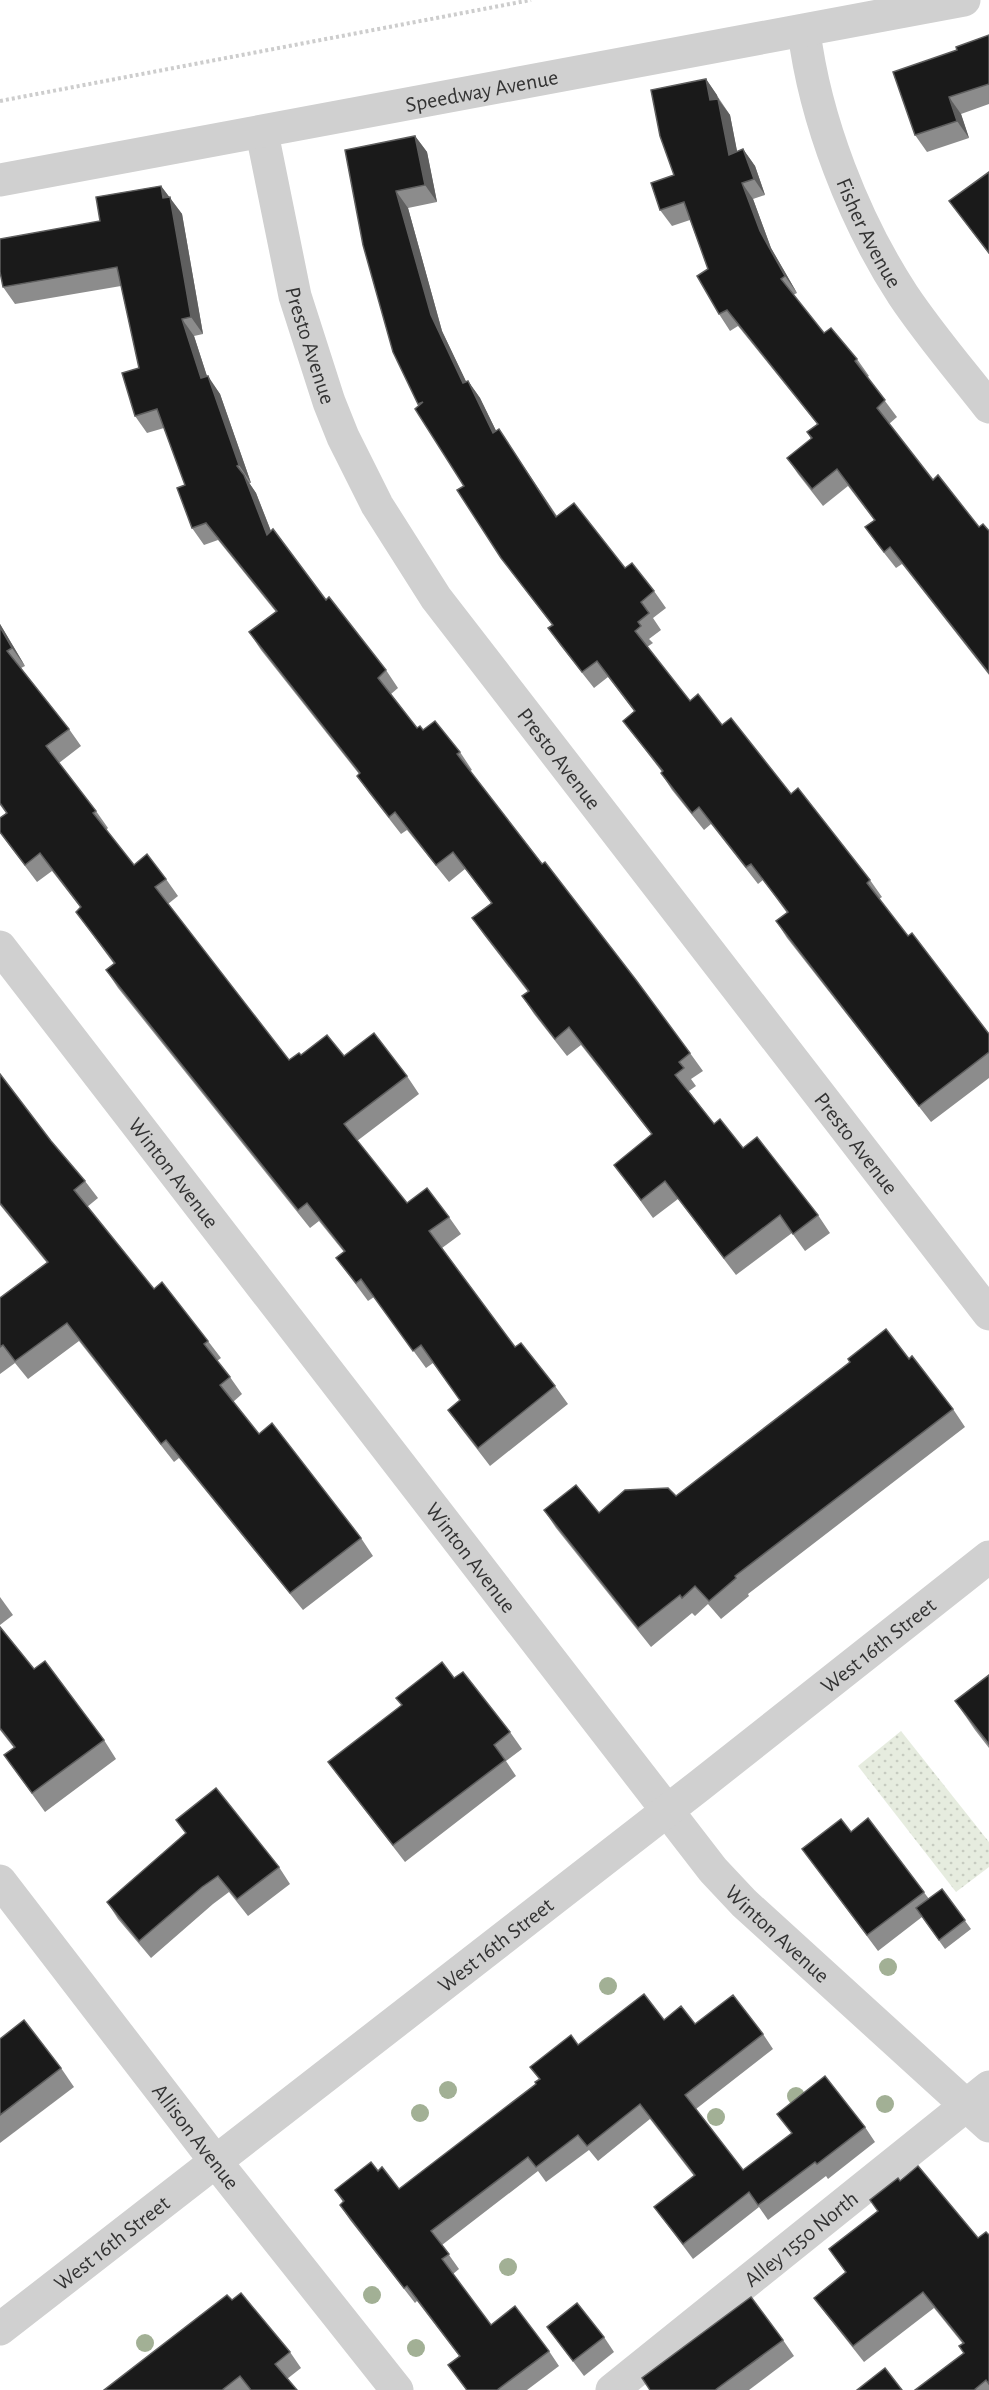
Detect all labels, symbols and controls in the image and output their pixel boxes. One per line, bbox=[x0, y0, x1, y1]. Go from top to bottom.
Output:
street label: Speedway Avenue bbox=[404, 66, 560, 116]
street label: Fisher Avenue bbox=[832, 175, 905, 292]
street label: Presto Avenue bbox=[281, 285, 339, 407]
street label: Presto Avenue bbox=[513, 704, 605, 814]
street label: Presto Avenue bbox=[810, 1089, 902, 1198]
street label: Winton Avenue bbox=[124, 1114, 223, 1232]
street label: Winton Avenue bbox=[421, 1498, 520, 1617]
street label: West 16th Street bbox=[817, 1594, 940, 1697]
street label: Winton Avenue bbox=[721, 1881, 833, 1987]
street label: West 16th Street bbox=[434, 1894, 558, 1997]
street label: Allison Avenue bbox=[148, 2080, 243, 2194]
street label: Alley 1550 North bbox=[740, 2187, 862, 2291]
street label: West 16th Street bbox=[50, 2192, 174, 2295]

